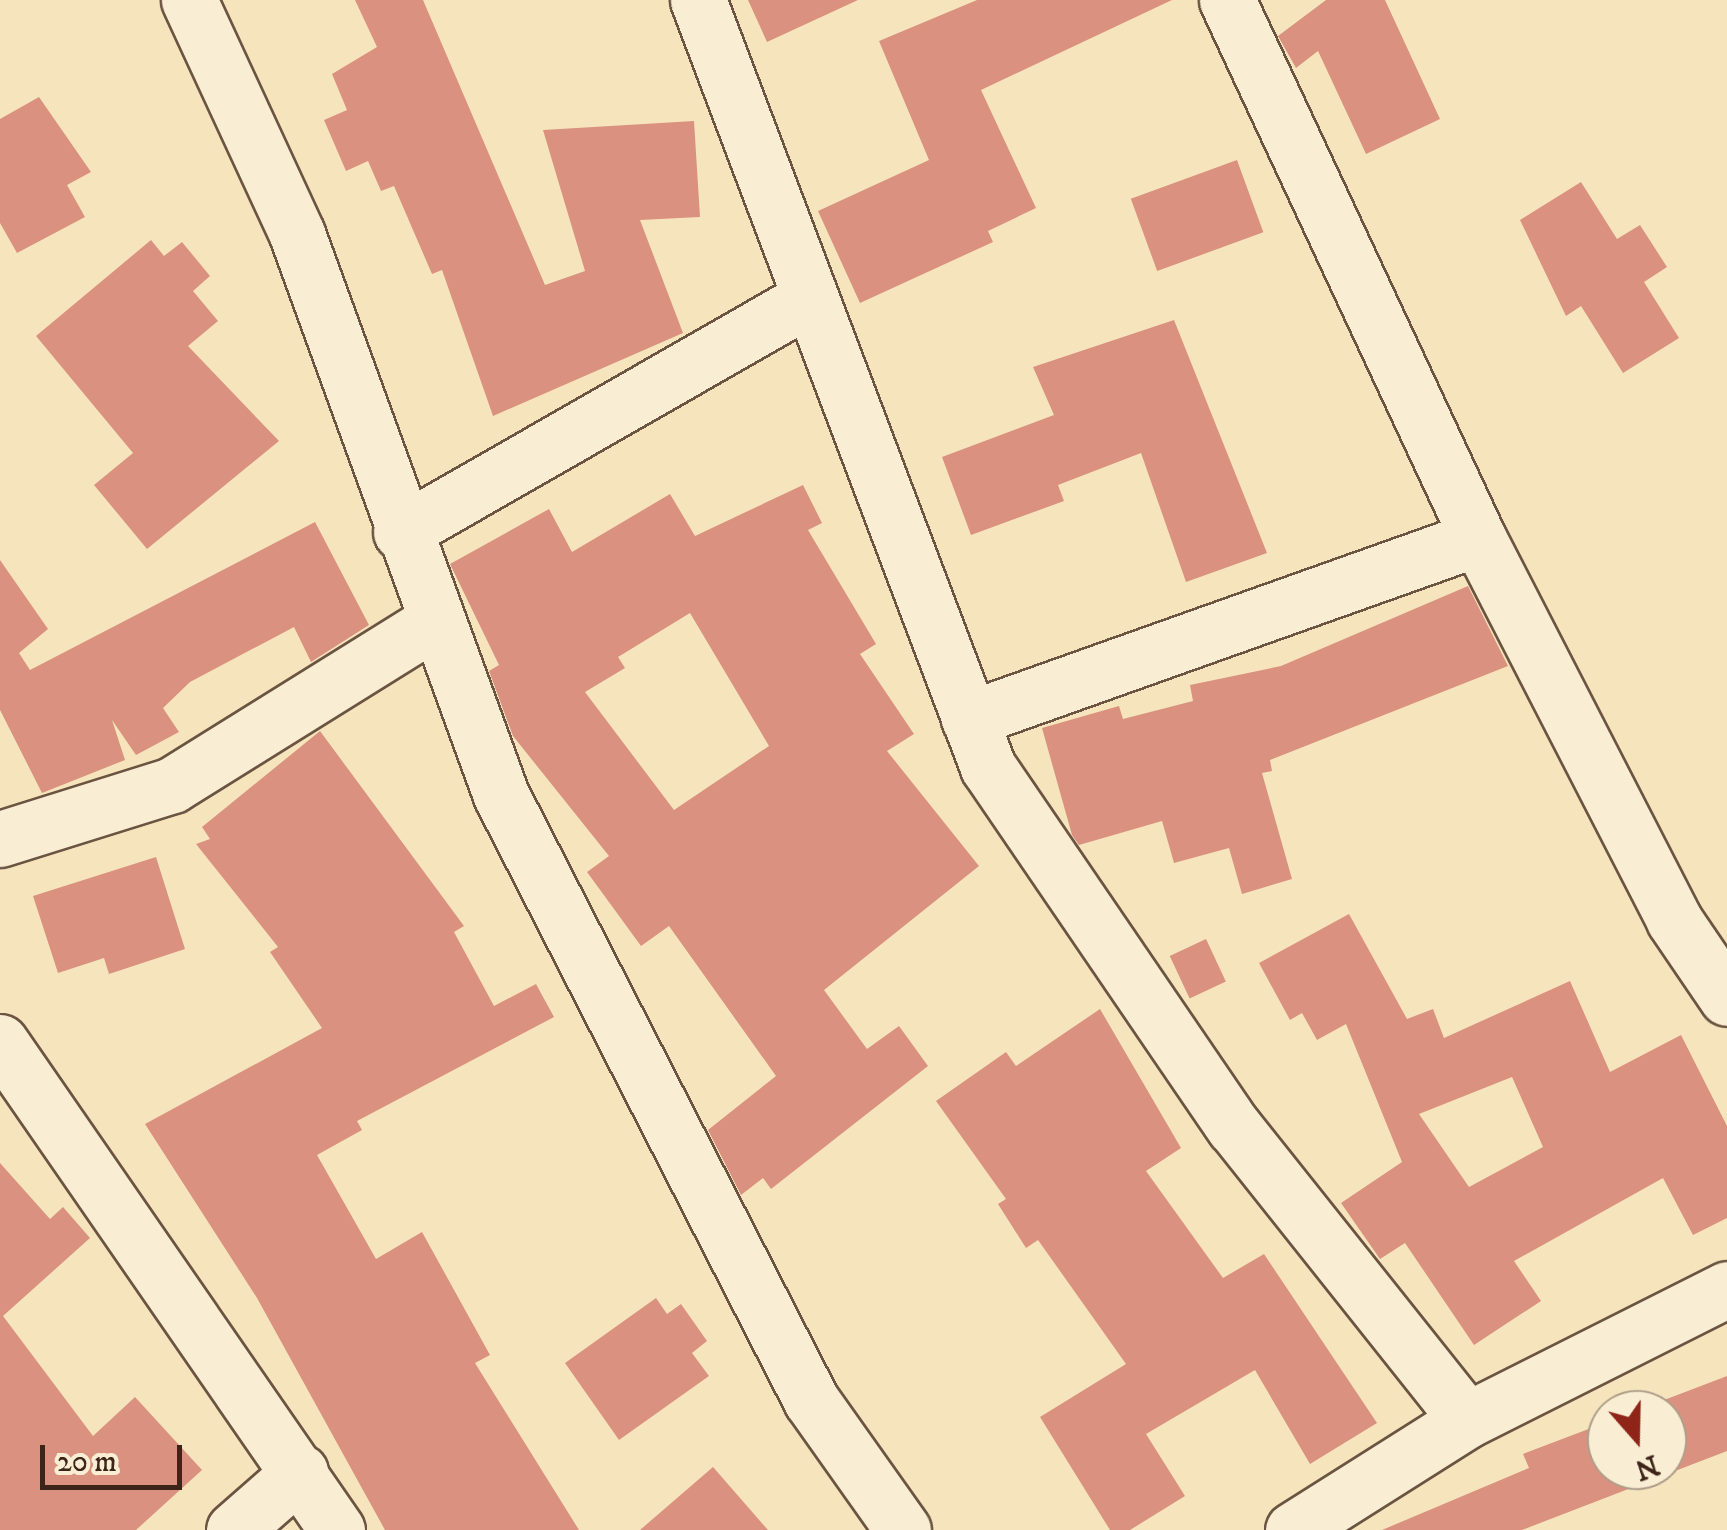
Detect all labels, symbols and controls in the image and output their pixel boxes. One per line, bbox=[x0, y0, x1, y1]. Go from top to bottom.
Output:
north arrow bbox=[1587, 1390, 1687, 1490]
scale bar bbox=[45, 1425, 188, 1487]
text: 20 m bbox=[57, 1444, 117, 1481]
text: N bbox=[1630, 1446, 1664, 1487]

